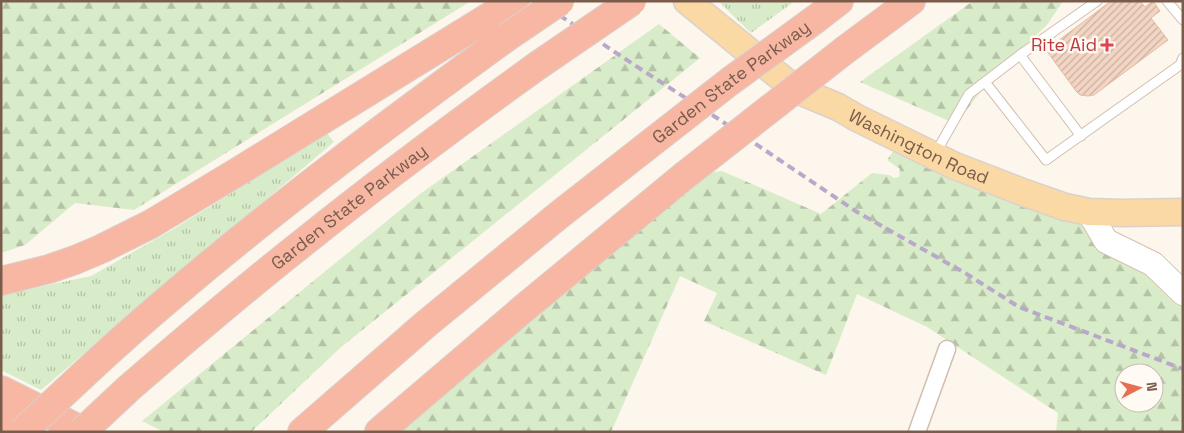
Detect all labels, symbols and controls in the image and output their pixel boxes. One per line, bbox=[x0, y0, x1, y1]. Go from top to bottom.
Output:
street label: Garden State Parkway bbox=[647, 15, 814, 149]
place label: Rite Aid bbox=[1031, 33, 1097, 56]
marker: Rite Aid bbox=[1101, 39, 1113, 51]
street label: Washington Road bbox=[844, 104, 992, 189]
street label: Garden State Parkway bbox=[266, 139, 432, 275]
north arrow bbox=[1114, 363, 1164, 413]
text: N bbox=[1142, 381, 1161, 392]

